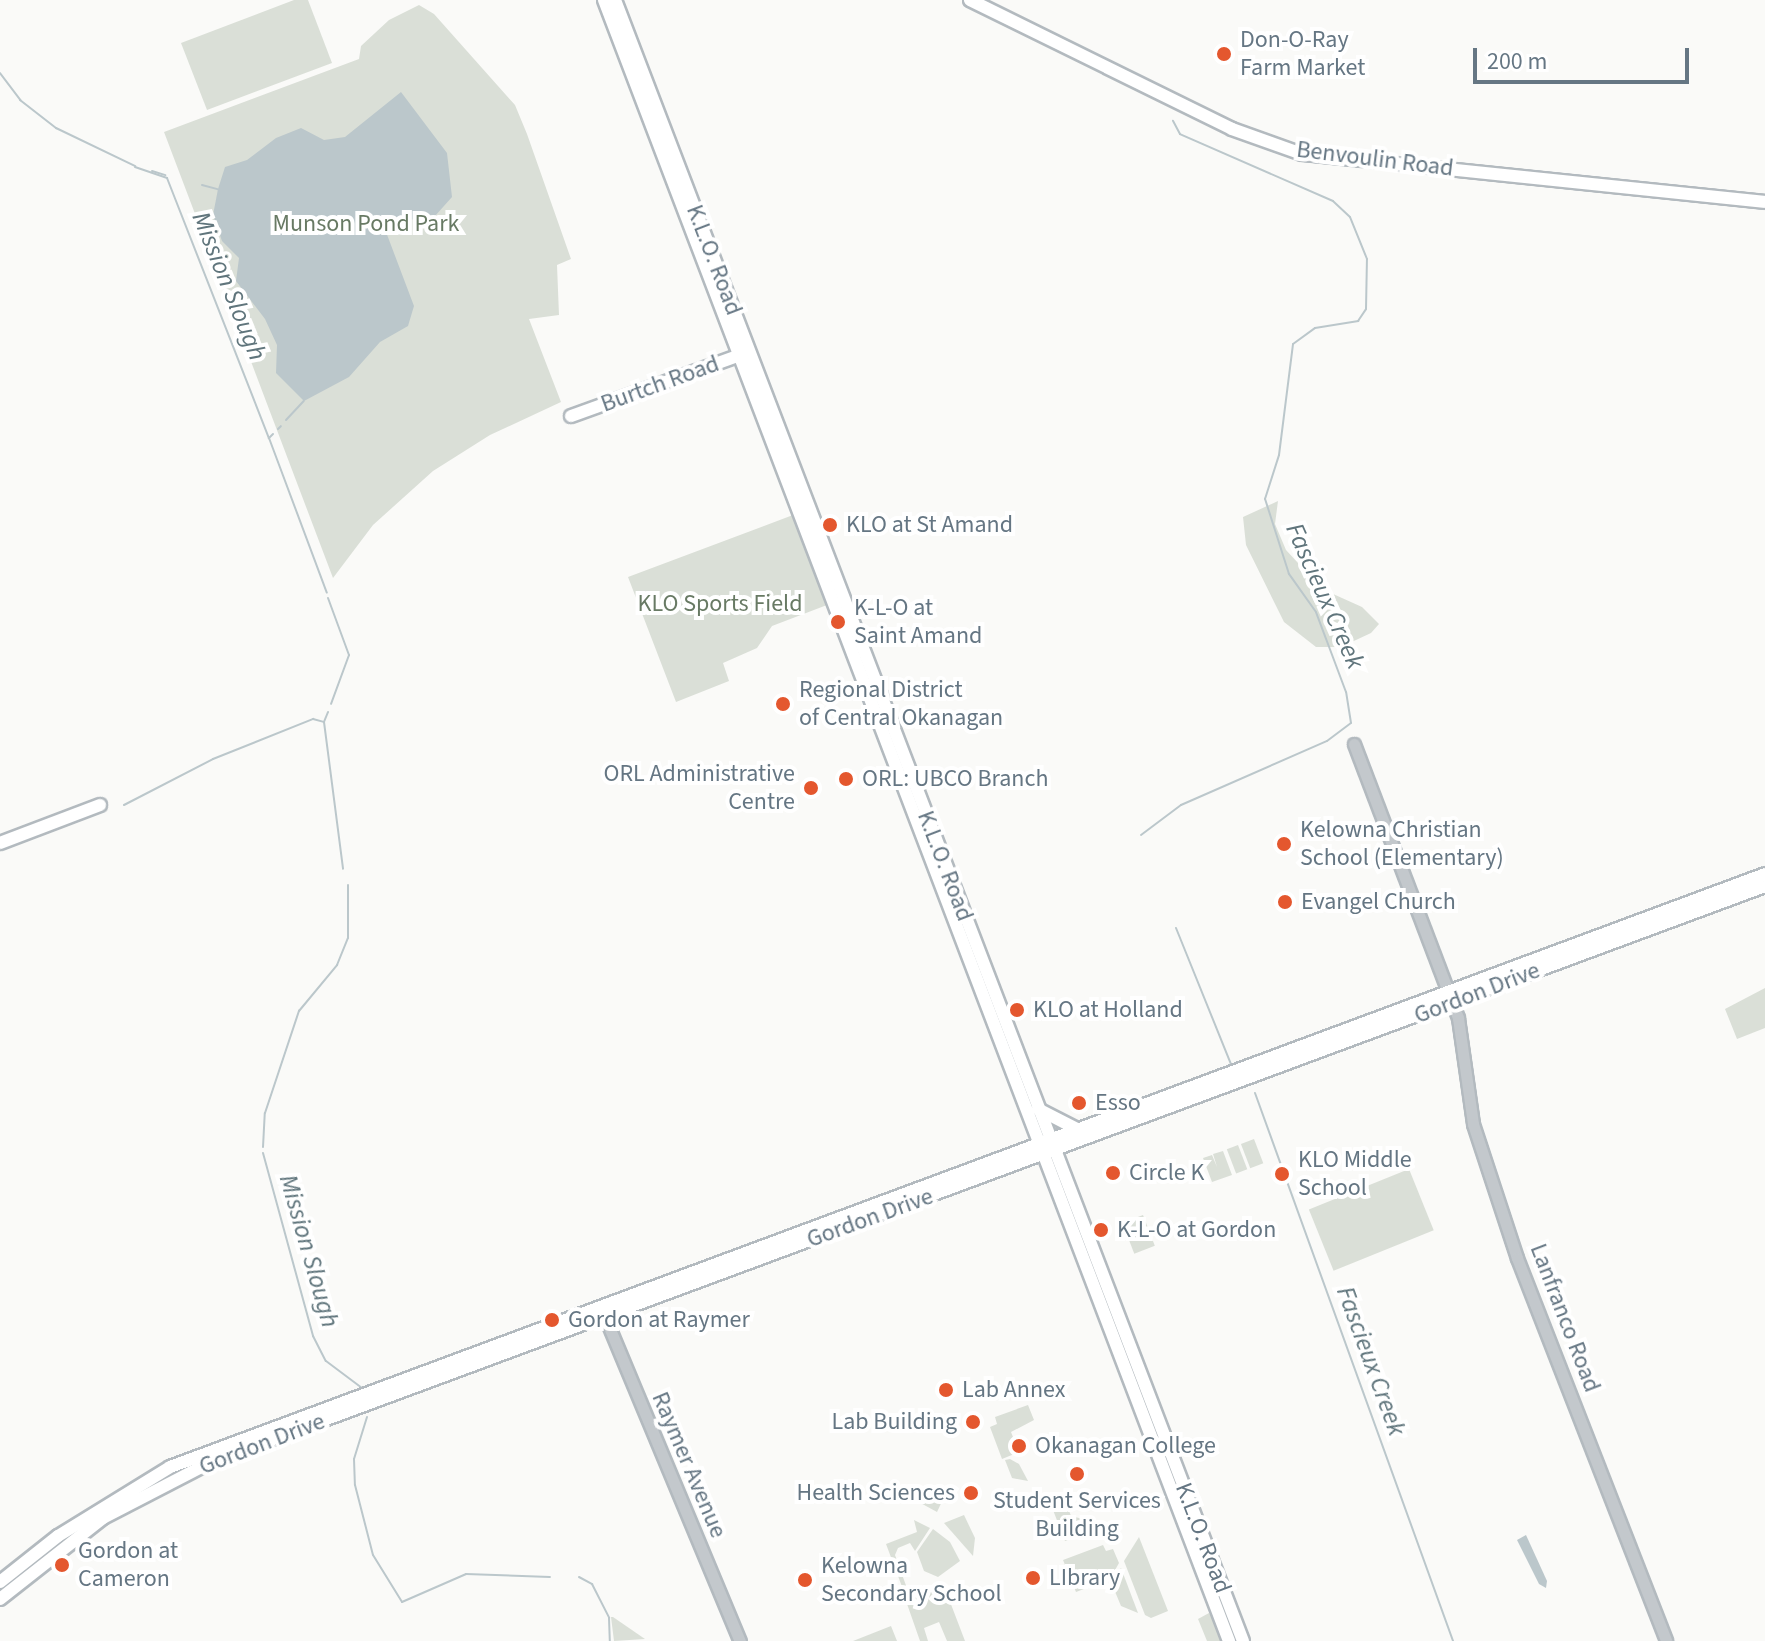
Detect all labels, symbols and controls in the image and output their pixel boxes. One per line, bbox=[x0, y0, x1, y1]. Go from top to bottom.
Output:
place label: Don-O-Ray Farm Market bbox=[1240, 26, 1365, 82]
scale bar bbox=[1477, 32, 1693, 82]
text: 200 m bbox=[1487, 44, 1547, 79]
marker: Don-O-Ray Farm Market bbox=[1215, 45, 1233, 63]
street label: Benvoulin Road bbox=[1295, 135, 1455, 183]
street label: K.L.O. Road bbox=[680, 201, 748, 319]
water label: Mission Slough bbox=[185, 207, 273, 365]
park label: Munson Pond Park bbox=[273, 210, 459, 238]
street label: Burtch Road bbox=[597, 349, 723, 419]
place label: KLO at St Amand bbox=[846, 511, 1013, 539]
marker: KLO at St Amand bbox=[821, 516, 839, 534]
water label: Fascieux Creek bbox=[1279, 518, 1371, 674]
park label: KLO Sports Field bbox=[638, 590, 802, 618]
place label: K-L-O at Saint Amand bbox=[854, 594, 982, 650]
marker: K-L-O at Saint Amand bbox=[829, 613, 847, 631]
place label: Regional District of Central Okanagan bbox=[799, 676, 1003, 732]
marker: Regional District of Central Okanagan bbox=[774, 695, 792, 713]
place label: ORL Administrative Centre bbox=[604, 760, 795, 816]
place label: ORL: UBCO Branch bbox=[862, 765, 1048, 793]
marker: ORL: UBCO Branch bbox=[837, 770, 855, 788]
marker: ORL Administrative Centre bbox=[802, 779, 820, 797]
street label: K.L.O. Road bbox=[911, 807, 979, 925]
place label: Kelowna Christian School (Elementary) bbox=[1300, 816, 1504, 872]
marker: Kelowna Christian School (Elementary) bbox=[1275, 835, 1293, 853]
place label: Evangel Church bbox=[1301, 888, 1456, 916]
marker: Evangel Church bbox=[1276, 893, 1294, 911]
street label: Gordon Drive bbox=[1410, 956, 1544, 1030]
place label: KLO at Holland bbox=[1033, 996, 1183, 1024]
marker: KLO at Holland bbox=[1008, 1001, 1026, 1019]
place label: Esso bbox=[1095, 1089, 1141, 1117]
marker: Esso bbox=[1070, 1094, 1088, 1112]
place label: KLO Middle School bbox=[1298, 1146, 1412, 1202]
place label: Circle K bbox=[1129, 1159, 1204, 1187]
marker: Circle K bbox=[1104, 1164, 1122, 1182]
marker: KLO Middle School bbox=[1273, 1165, 1291, 1183]
water label: Mission Slough bbox=[272, 1171, 346, 1331]
street label: Gordon Drive bbox=[803, 1182, 937, 1254]
place label: K-L-O at Gordon bbox=[1117, 1216, 1276, 1244]
marker: K-L-O at Gordon bbox=[1092, 1221, 1110, 1239]
street label: Lanfranco Road bbox=[1523, 1240, 1607, 1396]
water label: Fascieux Creek bbox=[1330, 1282, 1412, 1440]
place label: Gordon at Raymer bbox=[568, 1306, 750, 1334]
marker: Gordon at Raymer bbox=[543, 1311, 561, 1329]
place label: Lab Annex bbox=[962, 1376, 1066, 1404]
marker: Lab Annex bbox=[937, 1381, 955, 1399]
street label: Raymer Avenue bbox=[645, 1388, 733, 1542]
street label: Gordon Drive bbox=[195, 1407, 329, 1481]
place label: Lab Building bbox=[832, 1408, 957, 1436]
marker: Lab Building bbox=[964, 1413, 982, 1431]
place label: Okanagan College bbox=[1035, 1432, 1216, 1460]
marker: Okanagan College bbox=[1010, 1437, 1028, 1455]
marker: Student Services Building bbox=[1068, 1465, 1086, 1483]
place label: Health Sciences bbox=[797, 1479, 955, 1507]
street label: K.L.O. Road bbox=[1169, 1479, 1237, 1597]
marker: Health Sciences bbox=[962, 1484, 980, 1502]
place label: Student Services Building bbox=[993, 1487, 1161, 1543]
place label: Gordon at Cameron bbox=[78, 1537, 178, 1593]
place label: Kelowna Secondary School bbox=[821, 1552, 1002, 1608]
marker: Gordon at Cameron bbox=[53, 1556, 71, 1574]
place label: LIbrary bbox=[1049, 1564, 1120, 1592]
marker: LIbrary bbox=[1024, 1569, 1042, 1587]
marker: Kelowna Secondary School bbox=[796, 1571, 814, 1589]

